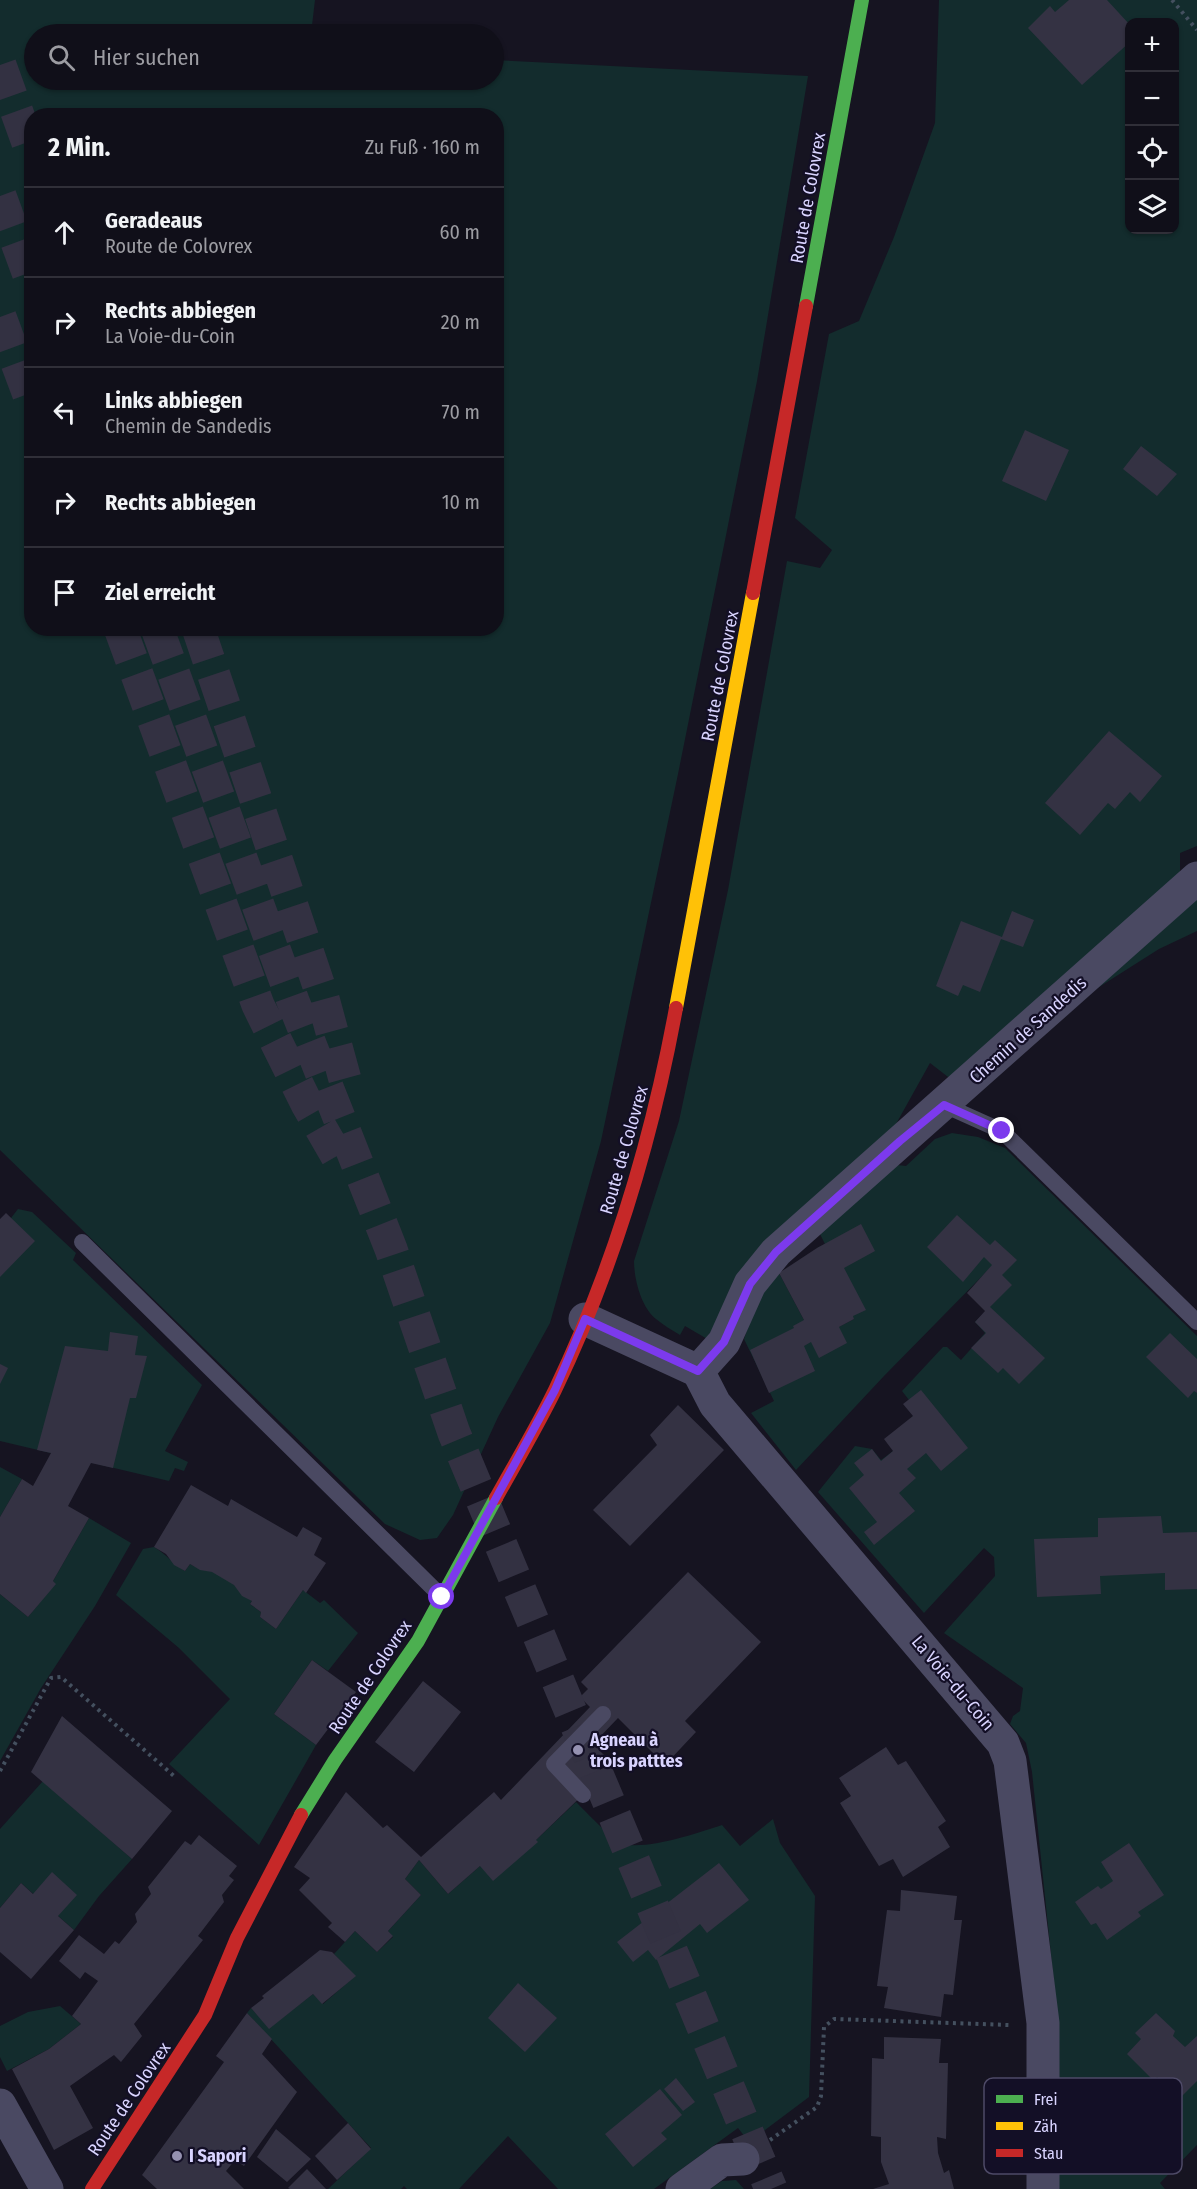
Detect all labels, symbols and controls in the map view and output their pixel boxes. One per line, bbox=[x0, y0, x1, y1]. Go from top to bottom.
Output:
map controls bbox=[1125, 18, 1179, 234]
button: + bbox=[1125, 18, 1179, 72]
search box bbox=[24, 24, 504, 90]
icon: search bbox=[45, 41, 78, 74]
text: Hier suchen bbox=[93, 44, 200, 71]
button: − bbox=[1125, 72, 1179, 126]
button: locate bbox=[1125, 126, 1179, 180]
street label: Route de Colovrex bbox=[786, 131, 830, 265]
text: 2 Min. bbox=[48, 132, 110, 163]
text: Zu Fuß · 160 m bbox=[365, 135, 480, 159]
button: layers bbox=[1125, 180, 1179, 234]
text: Geradeaus bbox=[105, 207, 202, 234]
icon: ahead bbox=[48, 216, 81, 249]
text: 60 m bbox=[440, 220, 480, 244]
text: Route de Colovrex bbox=[105, 234, 252, 258]
text: Rechts abbiegen bbox=[105, 297, 256, 324]
icon: right bbox=[48, 306, 81, 339]
text: 20 m bbox=[441, 310, 480, 334]
text: La Voie-du-Coin bbox=[105, 324, 235, 348]
text: Links abbiegen bbox=[105, 387, 243, 414]
icon: left bbox=[48, 396, 81, 429]
text: 70 m bbox=[442, 400, 480, 424]
text: Chemin de Sandedis bbox=[105, 414, 272, 438]
icon: right bbox=[48, 486, 81, 519]
text: Rechts abbiegen bbox=[105, 489, 256, 516]
text: 10 m bbox=[442, 490, 480, 514]
icon: arrive bbox=[48, 576, 81, 609]
text: Ziel erreicht bbox=[105, 579, 216, 606]
street label: Route de Colovrex bbox=[697, 609, 743, 743]
street label: Chemin de Sandedis bbox=[965, 971, 1091, 1088]
street label: Route de Colovrex bbox=[595, 1083, 653, 1217]
route end bbox=[988, 1117, 1014, 1143]
route start bbox=[428, 1583, 454, 1609]
street label: Route de Colovrex bbox=[324, 1616, 416, 1738]
street label: La Voie-du-Coin bbox=[907, 1631, 999, 1735]
place label: Agneau à trois patttes bbox=[589, 1729, 683, 1772]
marker: Agneau à trois patttes bbox=[571, 1743, 585, 1757]
street label: Route de Colovrex bbox=[83, 2038, 175, 2160]
legend bbox=[984, 2078, 1182, 2174]
text: Frei bbox=[1034, 2090, 1058, 2109]
text: Zäh bbox=[1034, 2117, 1058, 2136]
text: Stau bbox=[1034, 2144, 1063, 2163]
place label: I Sapori bbox=[189, 2145, 247, 2167]
marker: I Sapori bbox=[170, 2149, 184, 2163]

